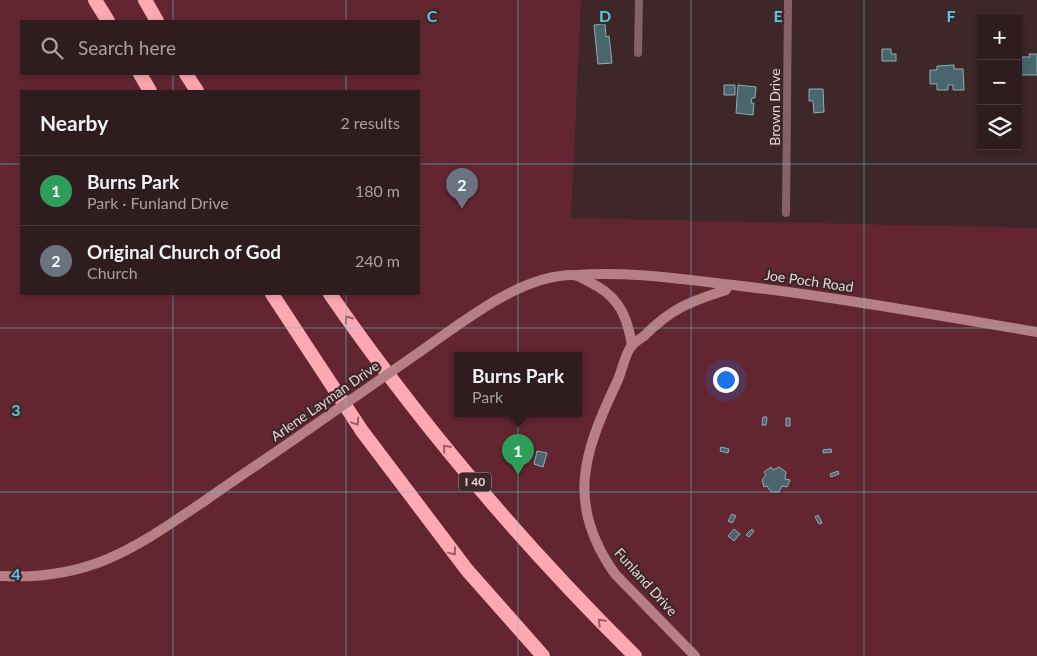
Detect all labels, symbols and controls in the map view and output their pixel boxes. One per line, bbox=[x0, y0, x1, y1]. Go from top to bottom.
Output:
text: C bbox=[427, 6, 438, 25]
text: D bbox=[599, 6, 611, 25]
text: E bbox=[773, 6, 783, 25]
text: F bbox=[946, 6, 956, 25]
map controls bbox=[977, 15, 1022, 150]
button: + bbox=[977, 15, 1022, 60]
search box bbox=[20, 20, 420, 75]
icon: search bbox=[38, 34, 66, 62]
text: Search here bbox=[78, 36, 176, 59]
button: − bbox=[977, 60, 1022, 105]
street label: Brown Drive bbox=[766, 68, 783, 146]
button: layers bbox=[977, 105, 1022, 150]
text: Nearby bbox=[40, 110, 108, 135]
text: 2 results bbox=[340, 113, 400, 132]
pin: 2 bbox=[446, 168, 478, 209]
text: Burns Park bbox=[87, 170, 179, 193]
text: 1 bbox=[51, 181, 61, 200]
text: 180 m bbox=[355, 181, 400, 200]
text: Park · Funland Drive bbox=[87, 193, 229, 212]
text: Original Church of God bbox=[87, 240, 281, 263]
text: 2 bbox=[51, 251, 61, 270]
text: 240 m bbox=[355, 251, 400, 270]
text: Church bbox=[87, 263, 138, 282]
street label: Joe Poch Road bbox=[763, 266, 855, 295]
one-way arrow bbox=[345, 316, 353, 325]
popup bbox=[454, 352, 582, 417]
street label: Arlene Layman Drive bbox=[267, 357, 382, 444]
text: Burns Park bbox=[472, 364, 564, 387]
your location bbox=[713, 367, 739, 393]
text: Park bbox=[472, 387, 503, 406]
text: 3 bbox=[11, 400, 21, 419]
one-way arrow bbox=[350, 416, 359, 426]
pin: 1 bbox=[502, 434, 534, 475]
one-way arrow bbox=[443, 445, 452, 454]
road number: I 40 bbox=[459, 472, 491, 492]
street label: Funland Drive bbox=[611, 544, 681, 619]
one-way arrow bbox=[448, 546, 456, 555]
text: 4 bbox=[11, 564, 21, 583]
one-way arrow bbox=[597, 619, 606, 628]

